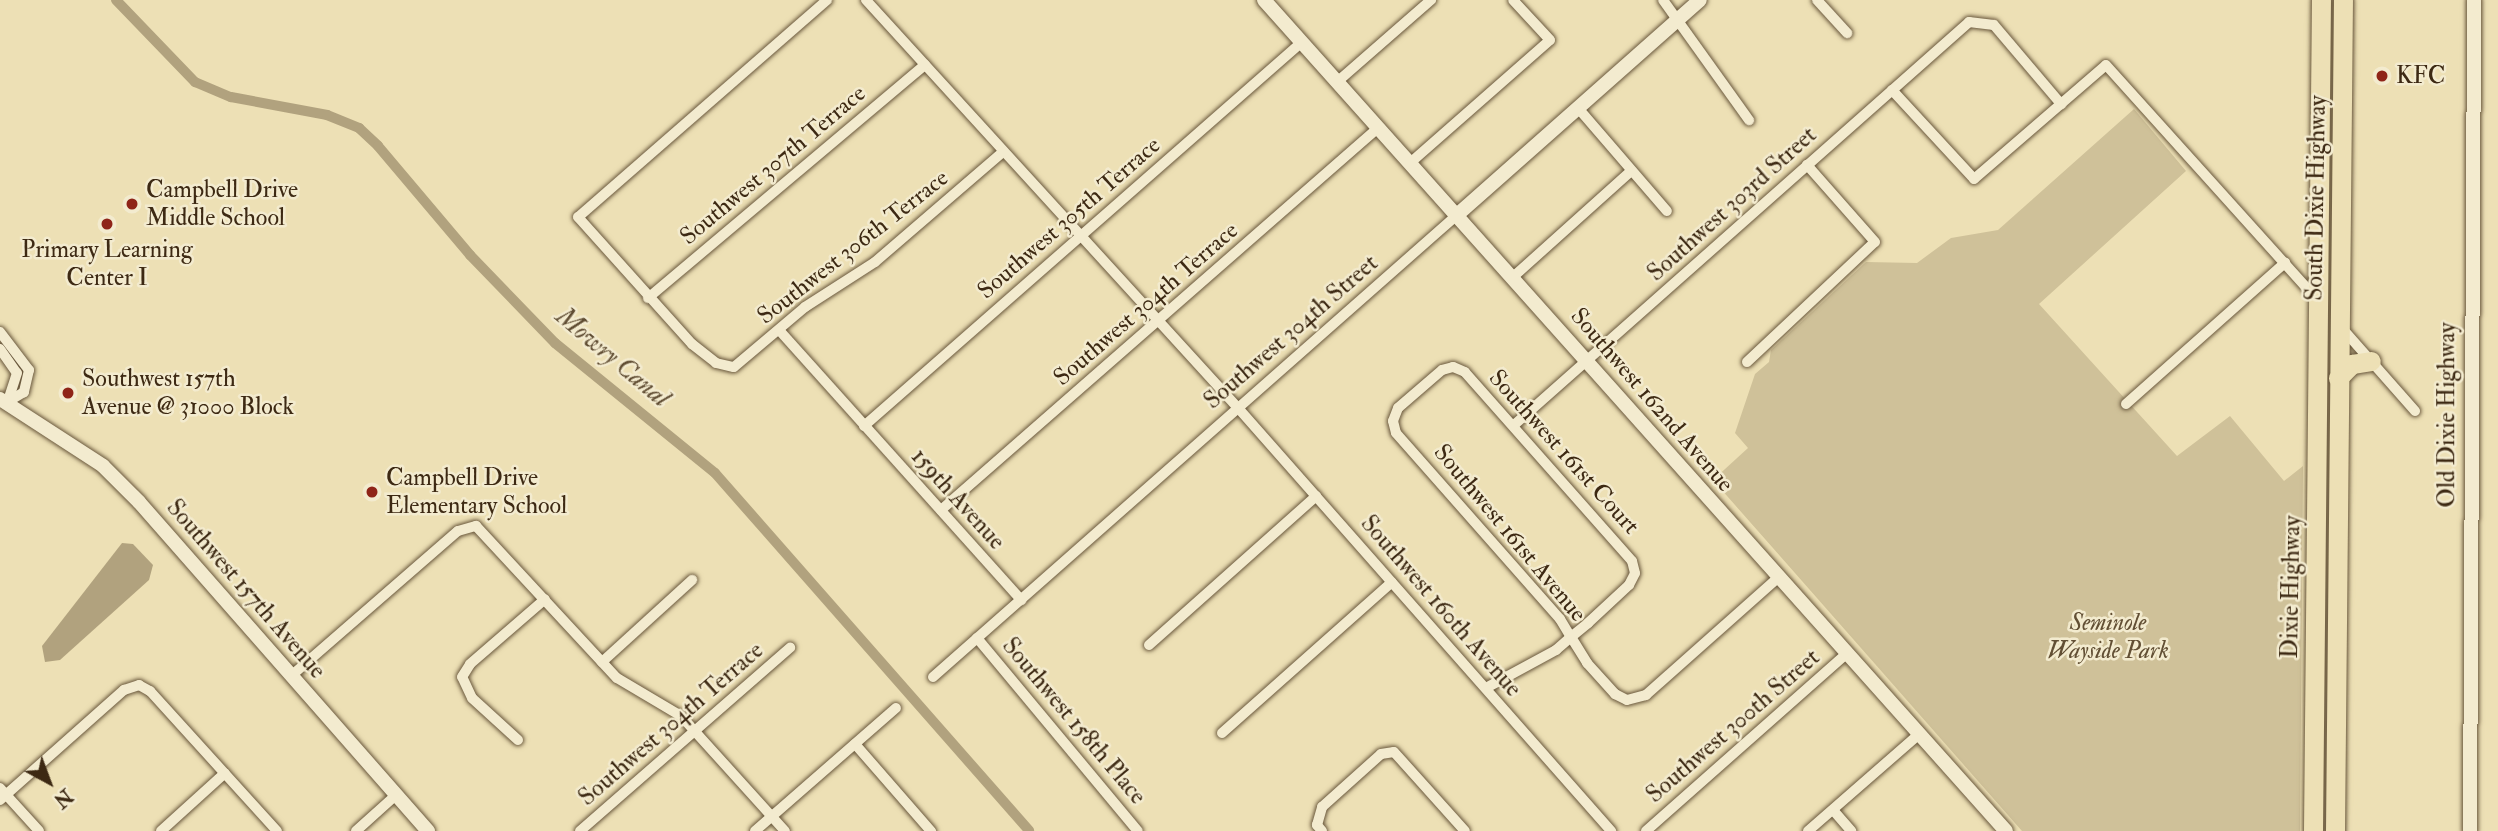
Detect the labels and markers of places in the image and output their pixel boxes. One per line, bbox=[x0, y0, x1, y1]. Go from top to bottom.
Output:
place label: KFC bbox=[2396, 62, 2445, 90]
marker: KFC bbox=[2374, 68, 2390, 84]
place label: Campbell Drive Middle School bbox=[146, 176, 298, 232]
marker: Campbell Drive Middle School bbox=[124, 196, 140, 212]
marker: Primary Learning Center I bbox=[99, 216, 115, 232]
place label: Primary Learning Center I bbox=[21, 236, 193, 292]
place label: Southwest 157th Avenue @ 31000 Block bbox=[82, 365, 294, 421]
marker: Southwest 157th Avenue @ 31000 Block bbox=[60, 385, 76, 401]
place label: Campbell Drive Elementary School bbox=[386, 464, 567, 520]
marker: Campbell Drive Elementary School bbox=[364, 484, 380, 500]

